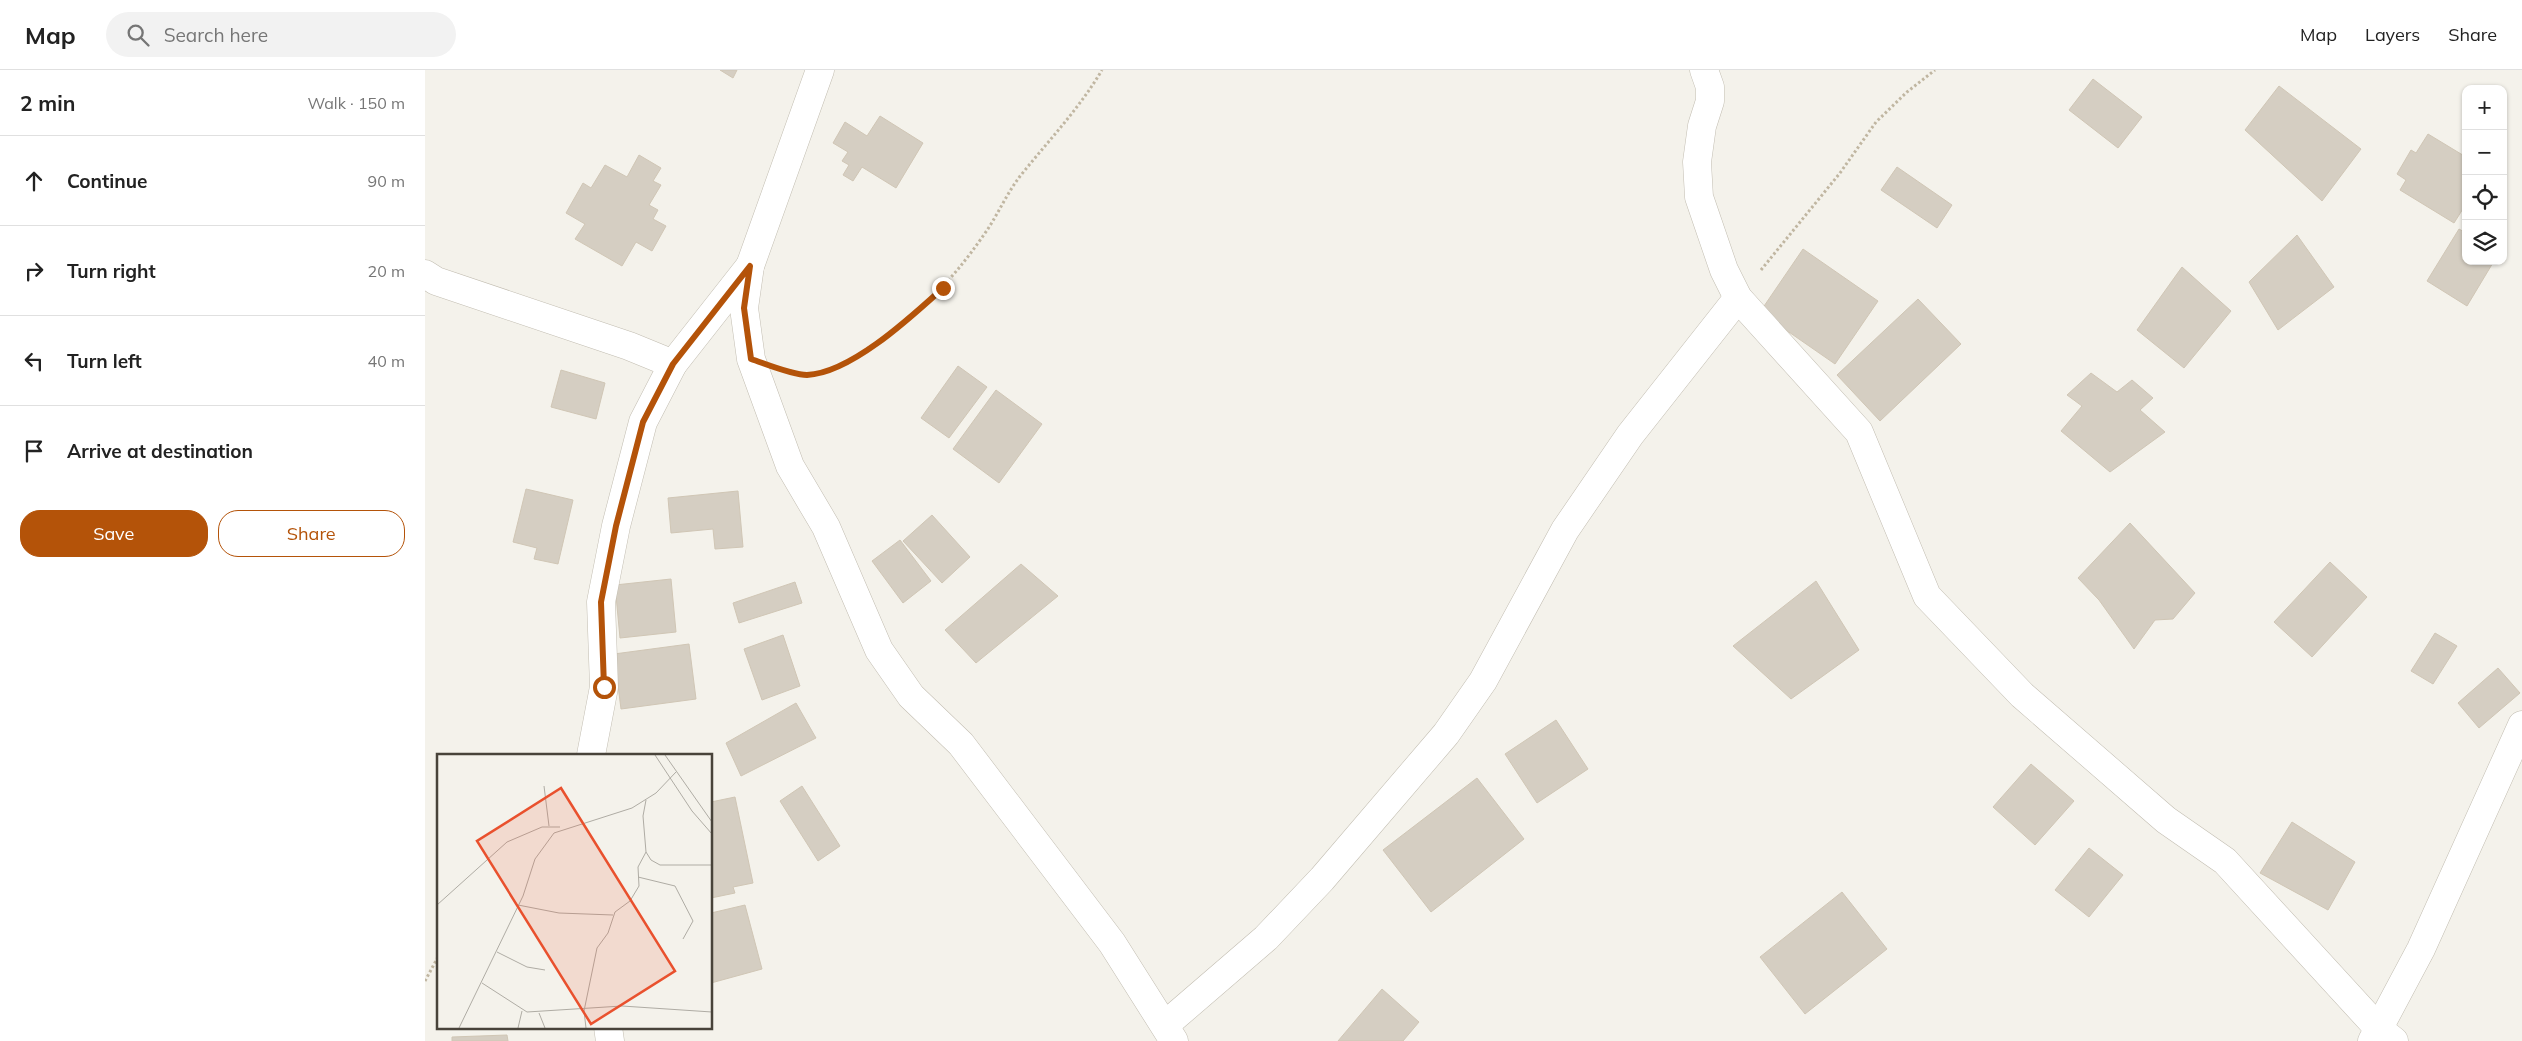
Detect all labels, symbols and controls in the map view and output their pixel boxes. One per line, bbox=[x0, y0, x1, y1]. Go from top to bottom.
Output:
search box bbox=[106, 12, 456, 57]
text: Map bbox=[25, 20, 76, 50]
icon: search bbox=[124, 21, 152, 49]
text: Search here bbox=[164, 23, 268, 47]
text: Map bbox=[2300, 23, 2337, 46]
text: Layers bbox=[2365, 23, 2420, 46]
text: Share bbox=[2448, 23, 2497, 46]
map controls bbox=[2462, 85, 2507, 265]
button: + bbox=[2462, 85, 2507, 130]
text: 2 min bbox=[20, 90, 75, 116]
text: Walk · 150 m bbox=[307, 93, 405, 113]
button: − bbox=[2462, 130, 2507, 175]
icon: ahead bbox=[20, 167, 48, 195]
text: Continue bbox=[67, 169, 147, 193]
text: 90 m bbox=[368, 171, 405, 191]
button: locate bbox=[2462, 175, 2507, 220]
button: layers bbox=[2462, 220, 2507, 265]
icon: right bbox=[20, 257, 48, 285]
text: Turn right bbox=[67, 259, 156, 283]
text: 20 m bbox=[368, 261, 405, 281]
route end bbox=[932, 277, 955, 300]
icon: left bbox=[20, 347, 48, 375]
text: Turn left bbox=[67, 349, 142, 373]
text: 40 m bbox=[368, 351, 405, 371]
icon: arrive bbox=[20, 437, 48, 465]
text: Arrive at destination bbox=[67, 439, 253, 463]
button: Save bbox=[20, 510, 208, 557]
button: Share bbox=[218, 510, 405, 557]
route start bbox=[593, 676, 616, 699]
inset map bbox=[437, 754, 713, 1028]

